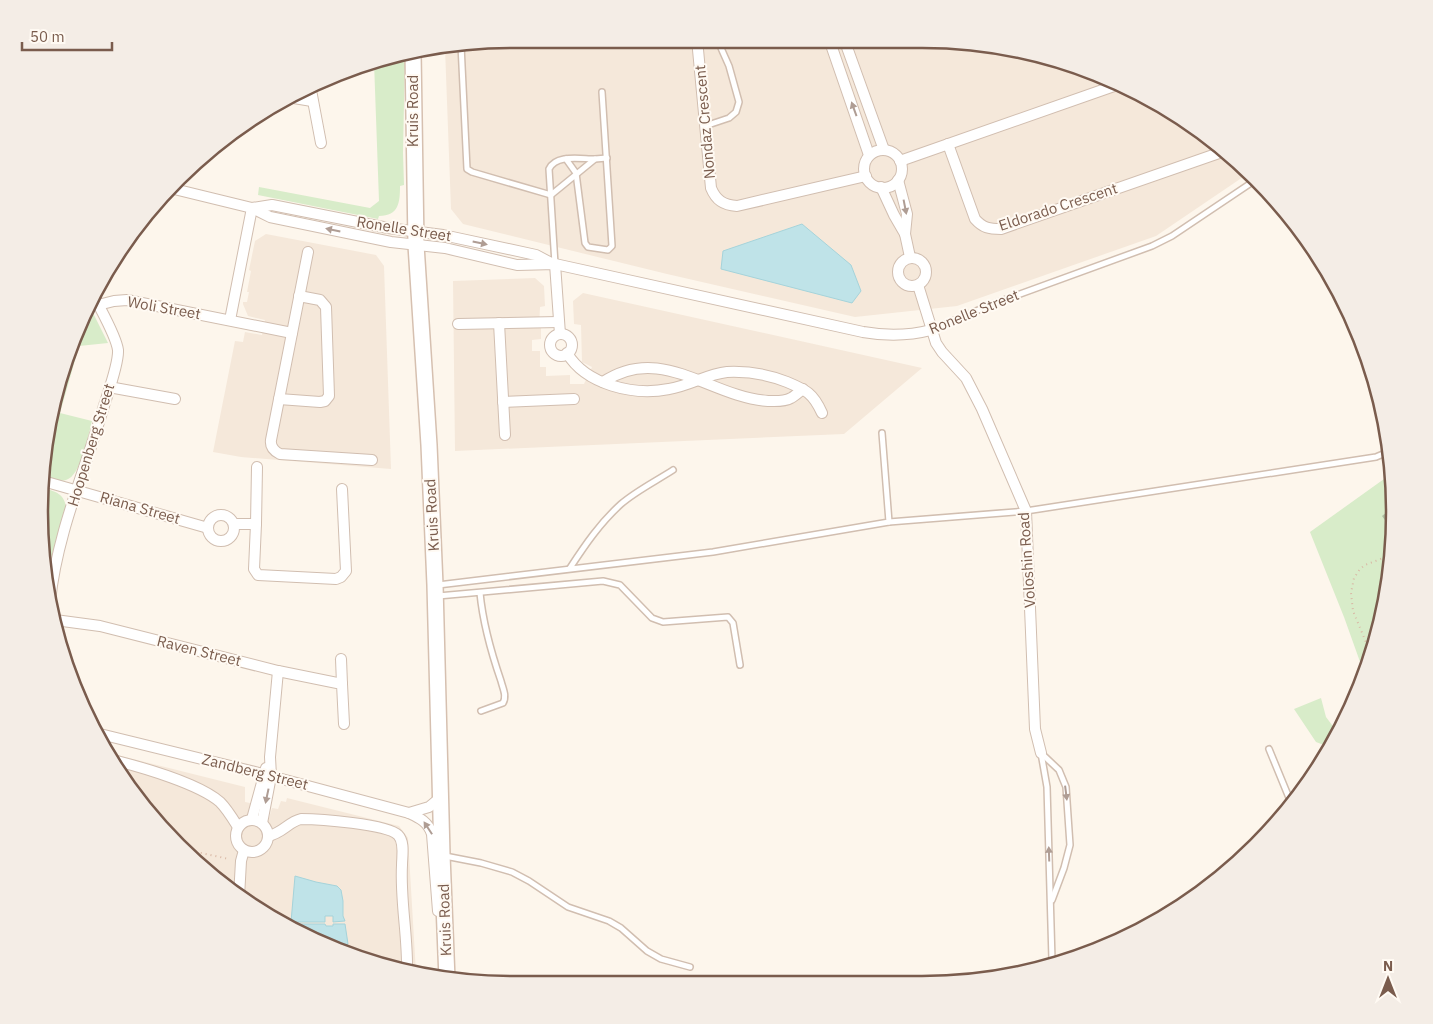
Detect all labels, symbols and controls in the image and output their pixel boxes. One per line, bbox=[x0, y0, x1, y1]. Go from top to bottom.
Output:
scale bar bbox=[22, 20, 112, 52]
text: 50 m bbox=[30, 27, 65, 46]
street label: Nondaz Crescent bbox=[690, 64, 719, 180]
street label: Kruis Road bbox=[403, 75, 422, 147]
one-way arrow bbox=[850, 101, 858, 116]
street label: Eldorado Crescent bbox=[996, 178, 1120, 235]
one-way arrow bbox=[901, 199, 909, 214]
street label: Ronelle Street bbox=[355, 212, 453, 245]
one-way arrow bbox=[326, 226, 341, 234]
one-way arrow bbox=[473, 239, 488, 247]
street label: Ronelle Street bbox=[926, 285, 1022, 338]
street label: Woli Street bbox=[126, 292, 202, 323]
street label: Hoopenberg Street bbox=[63, 381, 118, 509]
street label: Kruis Road bbox=[420, 478, 443, 552]
street label: Riana Street bbox=[98, 487, 182, 528]
street label: Voloshin Road bbox=[1014, 512, 1039, 608]
street label: Raven Street bbox=[155, 631, 243, 670]
street label: Zandberg Street bbox=[200, 749, 310, 794]
one-way arrow bbox=[1062, 785, 1070, 801]
one-way arrow bbox=[263, 788, 271, 804]
one-way arrow bbox=[423, 821, 432, 834]
one-way arrow bbox=[1045, 845, 1053, 861]
street label: Kruis Road bbox=[434, 883, 455, 957]
north arrow bbox=[1363, 954, 1413, 1004]
text: N bbox=[1383, 957, 1393, 975]

